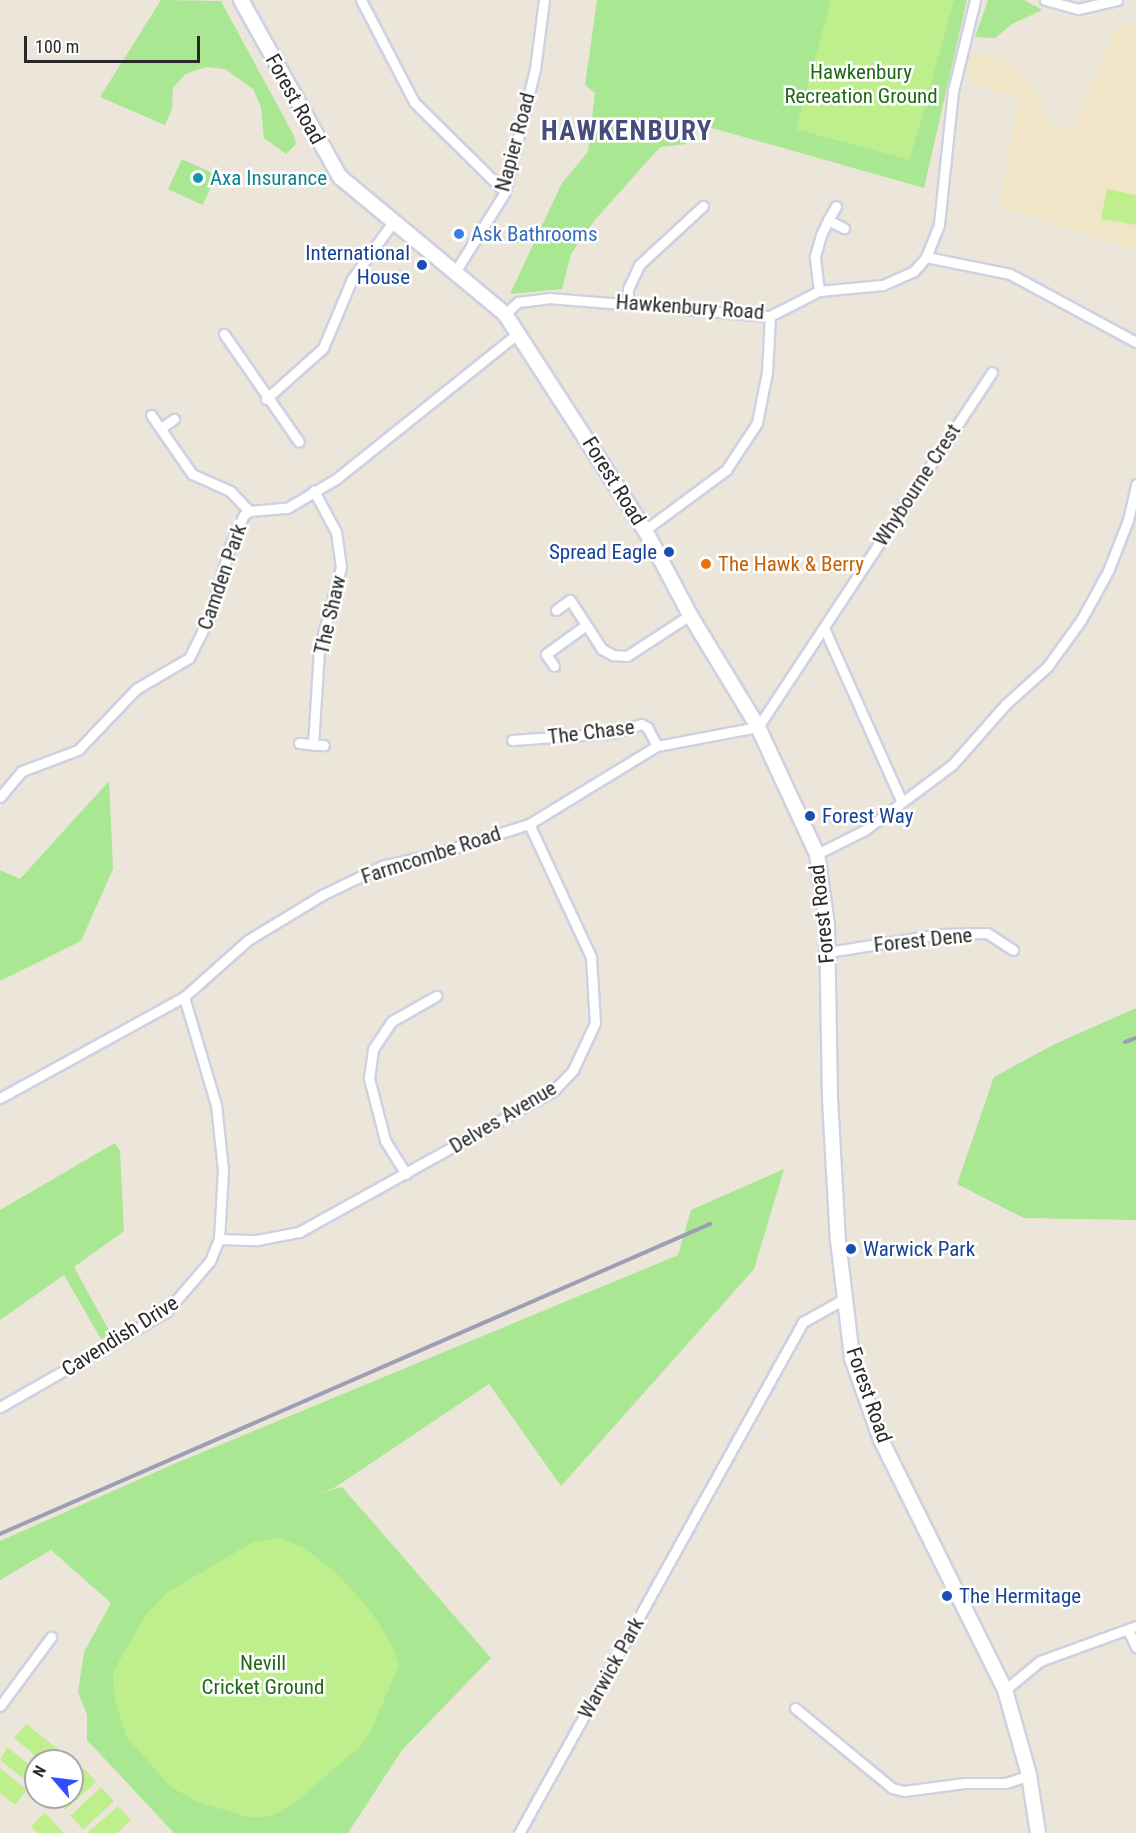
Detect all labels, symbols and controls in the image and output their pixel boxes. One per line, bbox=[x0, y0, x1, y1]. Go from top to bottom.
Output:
scale bar bbox=[27, 24, 202, 62]
text: 100 m bbox=[35, 36, 79, 57]
street label: Forest Road bbox=[260, 49, 330, 149]
park label: Hawkenbury Recreation Ground bbox=[784, 59, 938, 109]
street label: Napier Road bbox=[490, 90, 540, 194]
district label: HAWKENBURY bbox=[541, 116, 713, 148]
place label: Axa Insurance bbox=[210, 165, 327, 191]
marker: Axa Insurance bbox=[191, 171, 205, 185]
place label: Ask Bathrooms bbox=[471, 221, 598, 247]
marker: Ask Bathrooms bbox=[452, 227, 466, 241]
place label: International House bbox=[305, 240, 410, 290]
marker: International House bbox=[415, 258, 429, 272]
street label: Hawkenbury Road bbox=[615, 289, 765, 325]
street label: Whybourne Crest bbox=[868, 419, 966, 551]
street label: Forest Road bbox=[577, 432, 651, 530]
street label: Camden Park bbox=[192, 521, 252, 633]
place label: Spread Eagle bbox=[549, 539, 657, 565]
marker: Spread Eagle bbox=[662, 545, 676, 559]
place label: The Hawk & Berry bbox=[718, 551, 864, 577]
marker: The Hawk & Berry bbox=[699, 557, 713, 571]
street label: The Shaw bbox=[309, 573, 351, 657]
street label: The Chase bbox=[546, 714, 636, 750]
place label: Forest Way bbox=[822, 803, 913, 829]
marker: Forest Way bbox=[803, 809, 817, 823]
street label: Farmcombe Road bbox=[358, 821, 504, 889]
street label: Forest Road bbox=[804, 863, 840, 965]
street label: Forest Dene bbox=[872, 922, 974, 958]
street label: Delves Avenue bbox=[445, 1075, 561, 1159]
place label: Warwick Park bbox=[863, 1236, 975, 1262]
marker: Warwick Park bbox=[844, 1242, 858, 1256]
street label: Cavendish Drive bbox=[57, 1290, 183, 1382]
street label: Forest Road bbox=[841, 1344, 897, 1446]
place label: The Hermitage bbox=[959, 1583, 1081, 1609]
marker: The Hermitage bbox=[940, 1589, 954, 1603]
street label: Warwick Park bbox=[573, 1613, 649, 1723]
park label: Nevill Cricket Ground bbox=[202, 1650, 324, 1700]
north arrow bbox=[24, 1749, 84, 1809]
text: N bbox=[29, 1762, 50, 1780]

